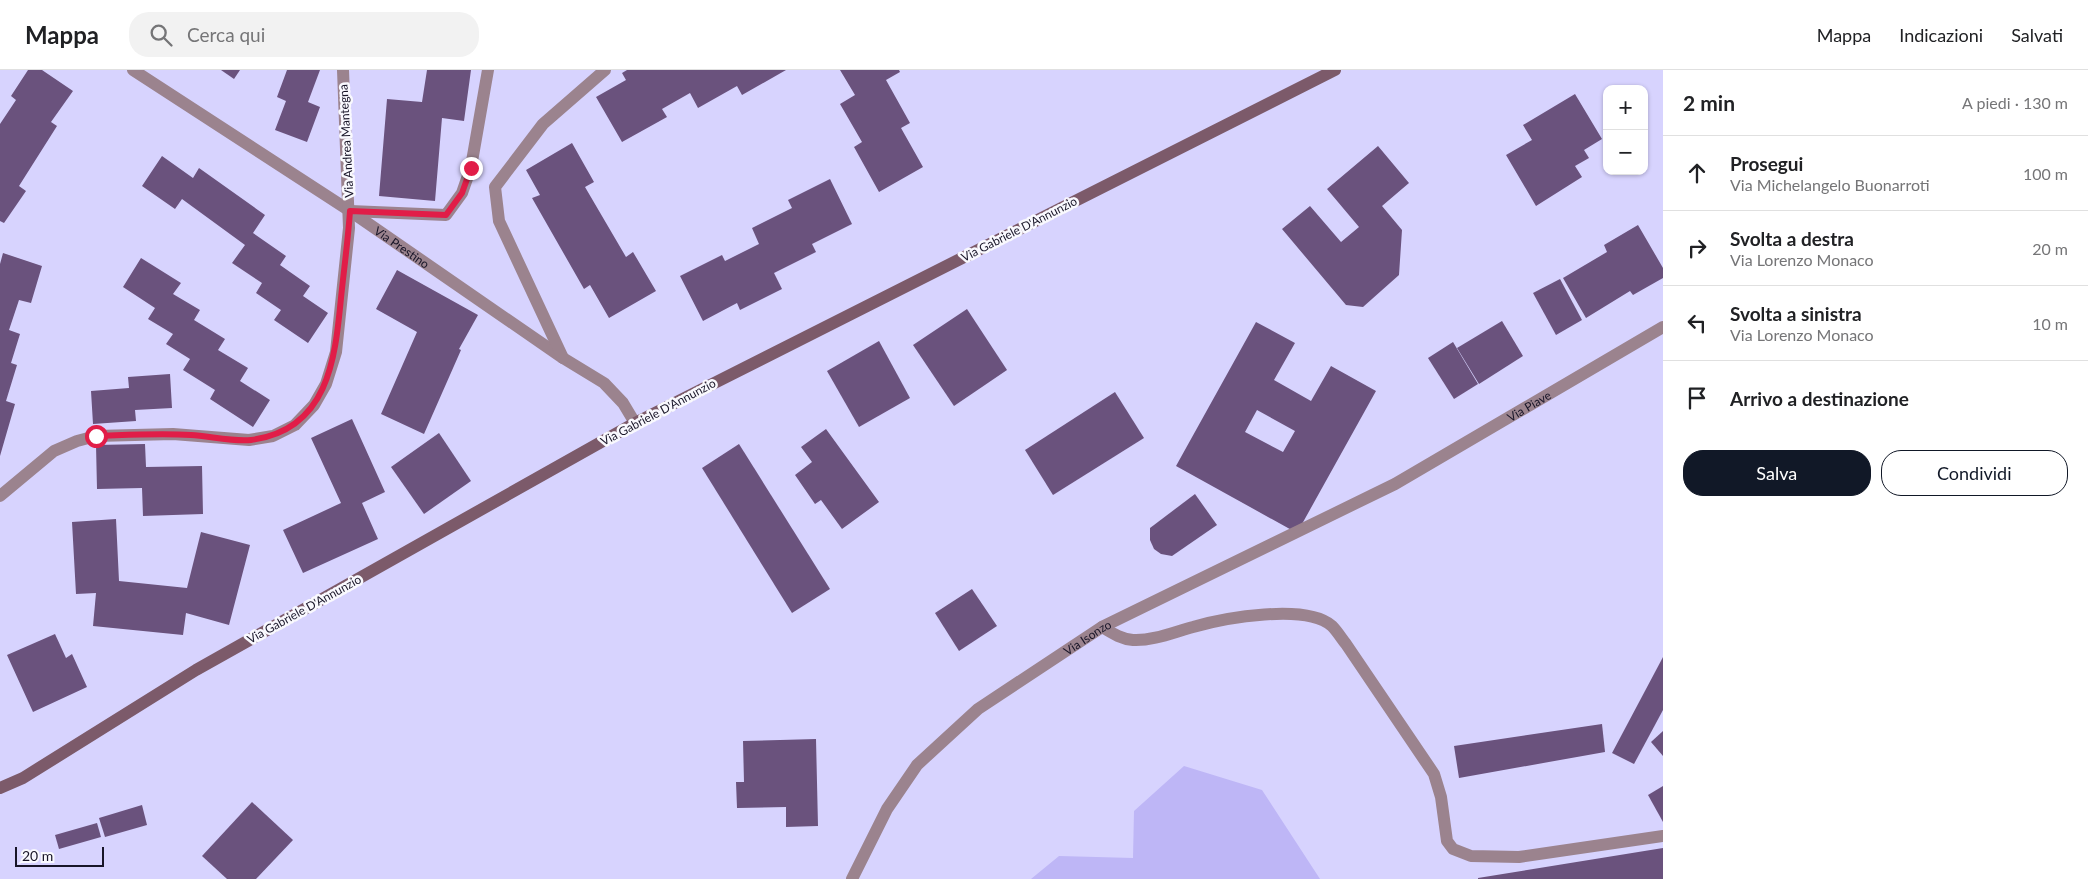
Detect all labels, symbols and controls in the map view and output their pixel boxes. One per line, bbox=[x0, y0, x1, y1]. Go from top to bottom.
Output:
search box bbox=[129, 12, 479, 57]
text: Mappa bbox=[25, 20, 99, 49]
icon: search bbox=[147, 21, 175, 49]
text: Cerca qui bbox=[187, 23, 265, 46]
text: Mappa bbox=[1817, 24, 1871, 46]
text: Indicazioni bbox=[1899, 24, 1983, 46]
text: Salvati bbox=[2011, 24, 2063, 46]
street label: Via Andrea Mantegna bbox=[336, 84, 356, 198]
map controls bbox=[1603, 85, 1648, 175]
button: + bbox=[1603, 85, 1648, 130]
text: 2 min bbox=[1683, 90, 1735, 115]
text: A piedi · 130 m bbox=[1962, 93, 2068, 112]
button: − bbox=[1603, 130, 1648, 175]
text: Prosegui bbox=[1730, 152, 1803, 175]
route end bbox=[460, 157, 483, 180]
icon: ahead bbox=[1683, 159, 1711, 187]
text: 100 m bbox=[2023, 164, 2068, 183]
text: Via Michelangelo Buonarroti bbox=[1730, 175, 1930, 194]
street label: Via Gabriele D'Annunzio bbox=[958, 193, 1080, 265]
street label: Via Prestino bbox=[372, 223, 433, 271]
text: Svolta a destra bbox=[1730, 227, 1854, 250]
icon: right bbox=[1683, 234, 1711, 262]
text: 20 m bbox=[2032, 239, 2068, 258]
text: Via Lorenzo Monaco bbox=[1730, 250, 1874, 269]
text: Svolta a sinistra bbox=[1730, 302, 1862, 325]
icon: left bbox=[1683, 309, 1711, 337]
text: 10 m bbox=[2032, 314, 2068, 333]
text: Via Lorenzo Monaco bbox=[1730, 325, 1874, 344]
street label: Via Gabriele D'Annunzio bbox=[598, 375, 718, 449]
icon: arrive bbox=[1683, 384, 1711, 412]
street label: Via Piave bbox=[1504, 387, 1553, 424]
text: Arrivo a destinazione bbox=[1730, 387, 1909, 410]
route start bbox=[85, 425, 108, 448]
button: Salva bbox=[1683, 450, 1871, 496]
button: Condividi bbox=[1881, 450, 2068, 496]
street label: Via Gabriele D'Annunzio bbox=[244, 571, 364, 647]
street label: Via Isonzo bbox=[1060, 616, 1114, 658]
scale bar bbox=[15, 844, 104, 867]
text: 20 m bbox=[22, 847, 53, 864]

